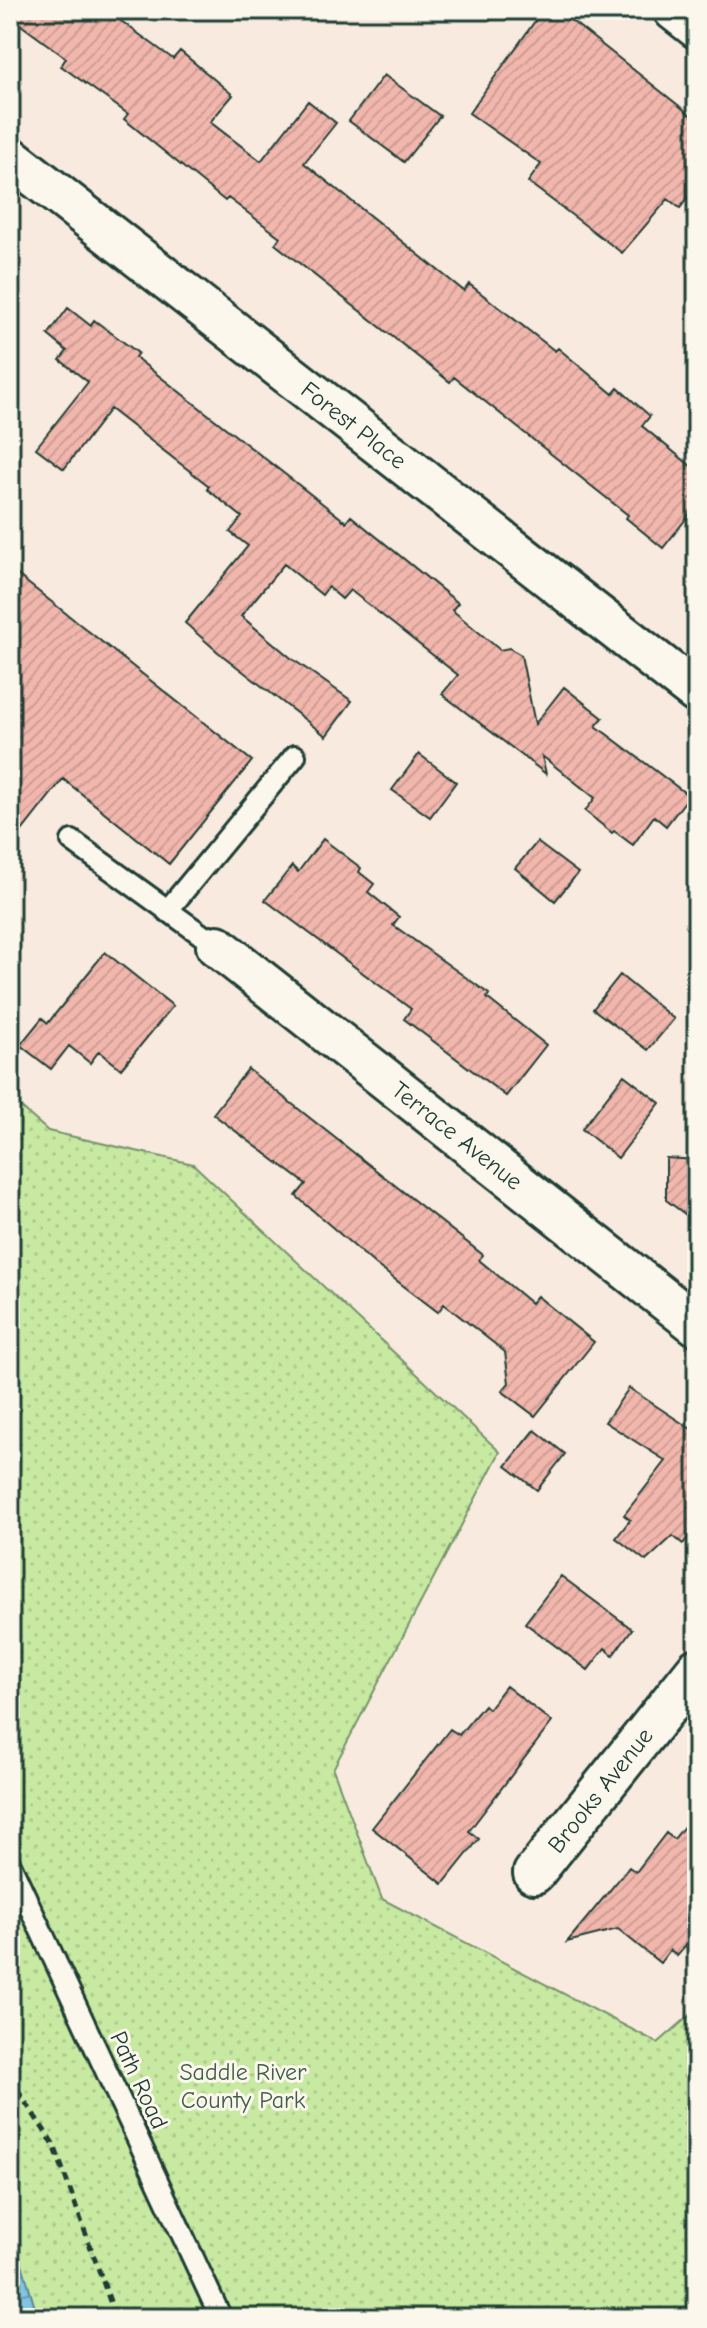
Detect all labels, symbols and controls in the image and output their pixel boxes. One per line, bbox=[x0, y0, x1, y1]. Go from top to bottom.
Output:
street label: Forest Place bbox=[296, 375, 412, 475]
street label: Terrace Avenue bbox=[386, 1076, 528, 1196]
street label: Brooks Avenue bbox=[542, 1722, 659, 1858]
street label: Path Road bbox=[104, 2027, 174, 2133]
park label: Saddle River County Park bbox=[179, 2058, 307, 2114]

